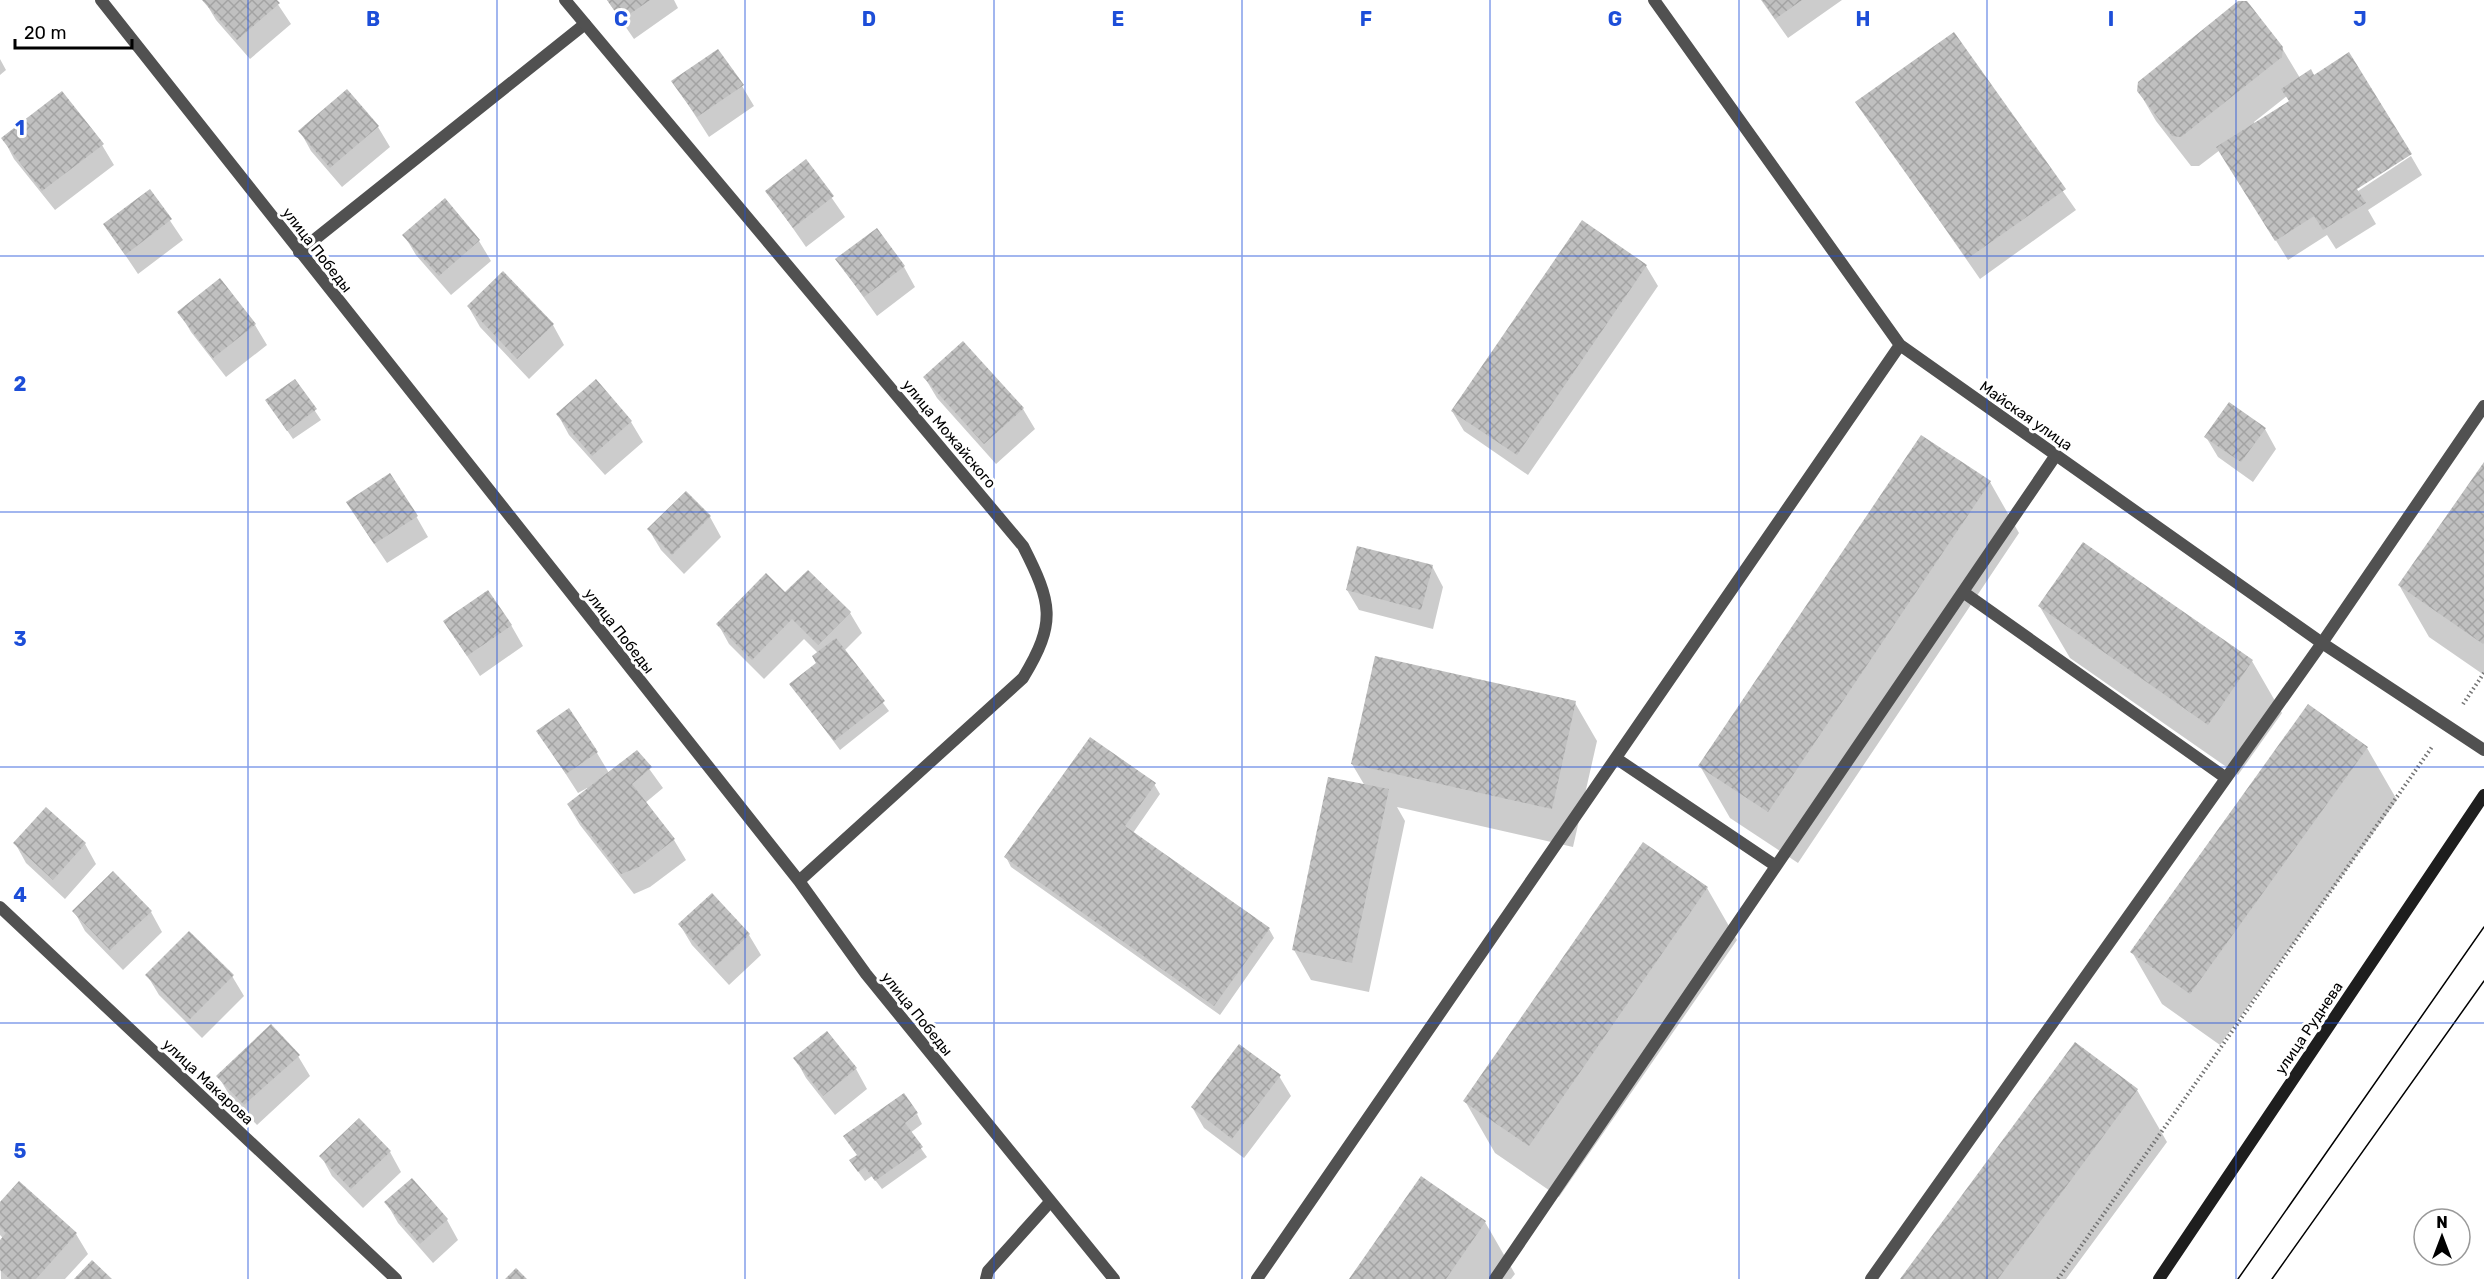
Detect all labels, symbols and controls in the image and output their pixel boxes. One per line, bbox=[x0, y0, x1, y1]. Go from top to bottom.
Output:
text: B bbox=[366, 7, 380, 31]
text: C bbox=[614, 7, 628, 31]
text: D bbox=[862, 7, 876, 31]
text: E bbox=[1112, 7, 1124, 31]
text: F bbox=[1360, 7, 1372, 31]
text: G bbox=[1608, 7, 1622, 31]
text: H bbox=[1856, 7, 1870, 31]
text: I bbox=[2108, 7, 2114, 31]
text: J bbox=[2353, 7, 2367, 31]
scale bar bbox=[15, 12, 132, 50]
text: 20 m bbox=[24, 22, 66, 44]
text: 1 bbox=[15, 116, 25, 140]
street label: улица Победы bbox=[278, 204, 356, 296]
text: 2 bbox=[14, 372, 27, 396]
street label: улица Можайского bbox=[898, 376, 1000, 492]
street label: Майская улица bbox=[1976, 377, 2076, 455]
street label: улица Победы bbox=[580, 585, 658, 677]
text: 3 bbox=[13, 627, 27, 651]
text: 4 bbox=[13, 883, 27, 907]
street label: улица Победы bbox=[878, 968, 956, 1060]
street label: улица Руднева bbox=[2271, 978, 2347, 1078]
street label: улица Макарова bbox=[159, 1035, 257, 1129]
text: 5 bbox=[14, 1139, 27, 1163]
north arrow bbox=[2412, 1207, 2472, 1267]
text: N bbox=[2436, 1213, 2448, 1232]

